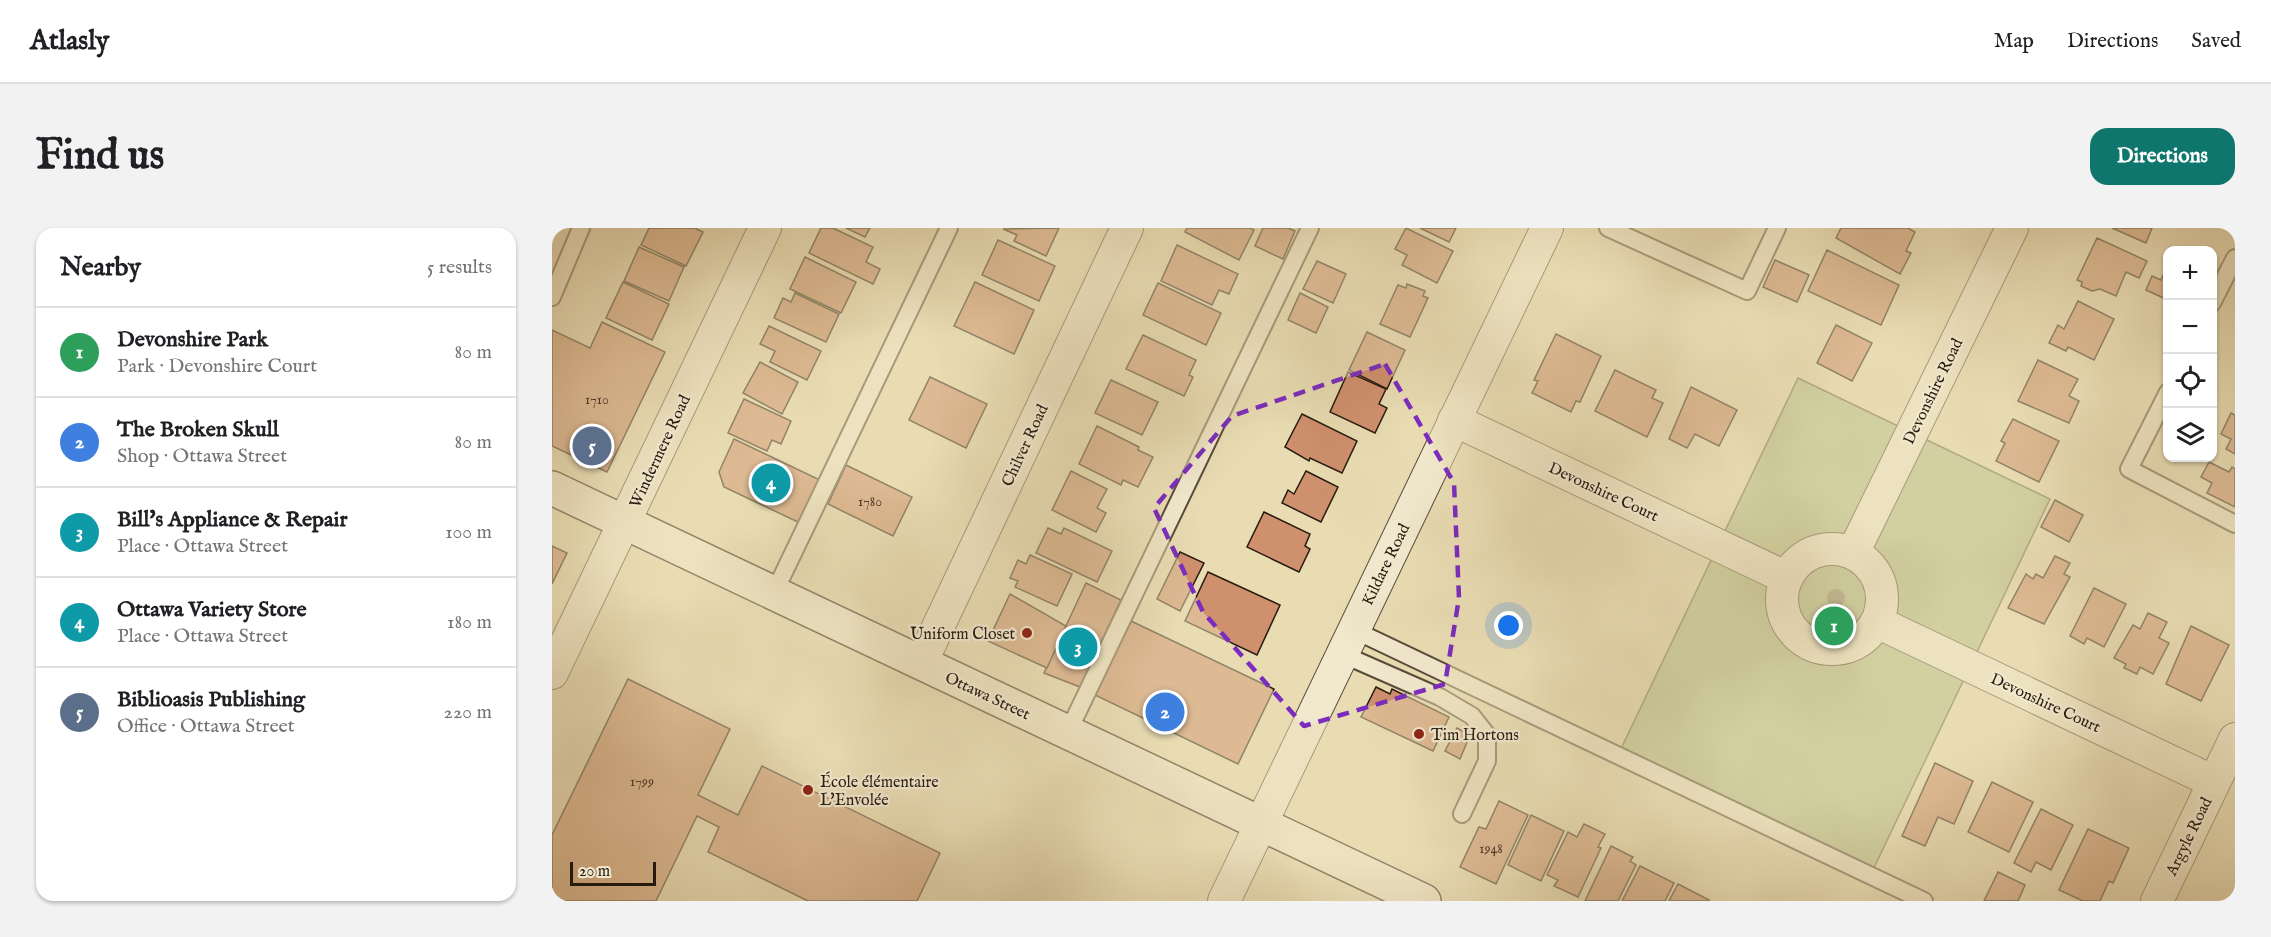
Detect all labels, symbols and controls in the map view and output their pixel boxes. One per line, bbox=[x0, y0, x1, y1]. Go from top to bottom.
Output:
text: Atlasly bbox=[30, 24, 109, 59]
text: Map bbox=[1994, 28, 2034, 55]
text: Directions bbox=[2067, 28, 2158, 55]
text: Saved bbox=[2191, 28, 2241, 55]
button: Directions bbox=[2090, 128, 2235, 185]
text: Find us bbox=[36, 130, 164, 183]
map controls bbox=[2163, 246, 2217, 462]
button: + bbox=[2163, 246, 2217, 300]
text: Nearby bbox=[60, 251, 141, 284]
text: 5 results bbox=[427, 255, 492, 280]
button: − bbox=[2163, 300, 2217, 354]
text: Devonshire Park bbox=[117, 326, 268, 354]
street label: Devonshire Road bbox=[1899, 335, 1968, 448]
text: 1 bbox=[76, 340, 83, 365]
text: 80 m bbox=[455, 340, 492, 365]
text: Park · Devonshire Court bbox=[117, 354, 317, 379]
button: locate bbox=[2163, 354, 2217, 408]
house number: 1710 bbox=[585, 391, 609, 409]
street label: Windermere Road bbox=[626, 392, 696, 512]
street label: Chilver Road bbox=[998, 401, 1054, 490]
button: layers bbox=[2163, 408, 2217, 462]
text: The Broken Skull bbox=[117, 416, 279, 444]
pin: 5 bbox=[572, 424, 612, 468]
text: 2 bbox=[75, 430, 84, 455]
text: 80 m bbox=[455, 430, 492, 455]
text: Shop · Ottawa Street bbox=[117, 444, 287, 469]
street label: Devonshire Court bbox=[1545, 459, 1662, 527]
pin: 4 bbox=[752, 460, 790, 506]
house number: 1780 bbox=[858, 493, 882, 511]
text: Bill's Appliance & Repair bbox=[117, 506, 348, 534]
text: 3 bbox=[76, 520, 83, 545]
text: 100 m bbox=[445, 520, 492, 545]
street label: Kildare Road bbox=[1358, 520, 1415, 609]
text: Place · Ottawa Street bbox=[117, 534, 288, 559]
text: Ottawa Variety Store bbox=[117, 596, 307, 624]
pin: 1 bbox=[1814, 604, 1854, 648]
text: 4 bbox=[75, 610, 84, 635]
text: 180 m bbox=[447, 610, 492, 635]
your location bbox=[1494, 611, 1523, 640]
text: Place · Ottawa Street bbox=[117, 624, 288, 649]
pin: 3 bbox=[1058, 624, 1098, 670]
place label: Uniform Closet bbox=[910, 625, 1016, 645]
marker: Uniform Closet bbox=[1020, 626, 1034, 640]
street label: Ottawa Street bbox=[941, 668, 1033, 725]
street label: Devonshire Court bbox=[1987, 670, 2104, 738]
text: Biblioasis Publishing bbox=[117, 686, 305, 714]
pin: 2 bbox=[1146, 690, 1184, 734]
text: 5 bbox=[76, 700, 83, 725]
text: 220 m bbox=[444, 700, 492, 725]
text: Office · Ottawa Street bbox=[117, 714, 295, 739]
place label: Tim Hortons bbox=[1431, 726, 1519, 746]
marker: Tim Hortons bbox=[1412, 727, 1426, 741]
place label: École élémentaire L'Envolée bbox=[820, 771, 939, 811]
house number: 1799 bbox=[630, 773, 654, 791]
marker: École élémentaire L'Envolée bbox=[801, 783, 815, 797]
street label: Argyle Road bbox=[2162, 794, 2218, 880]
house number: 1948 bbox=[1479, 840, 1503, 858]
scale bar bbox=[570, 859, 656, 886]
text: 20 m bbox=[579, 862, 610, 882]

